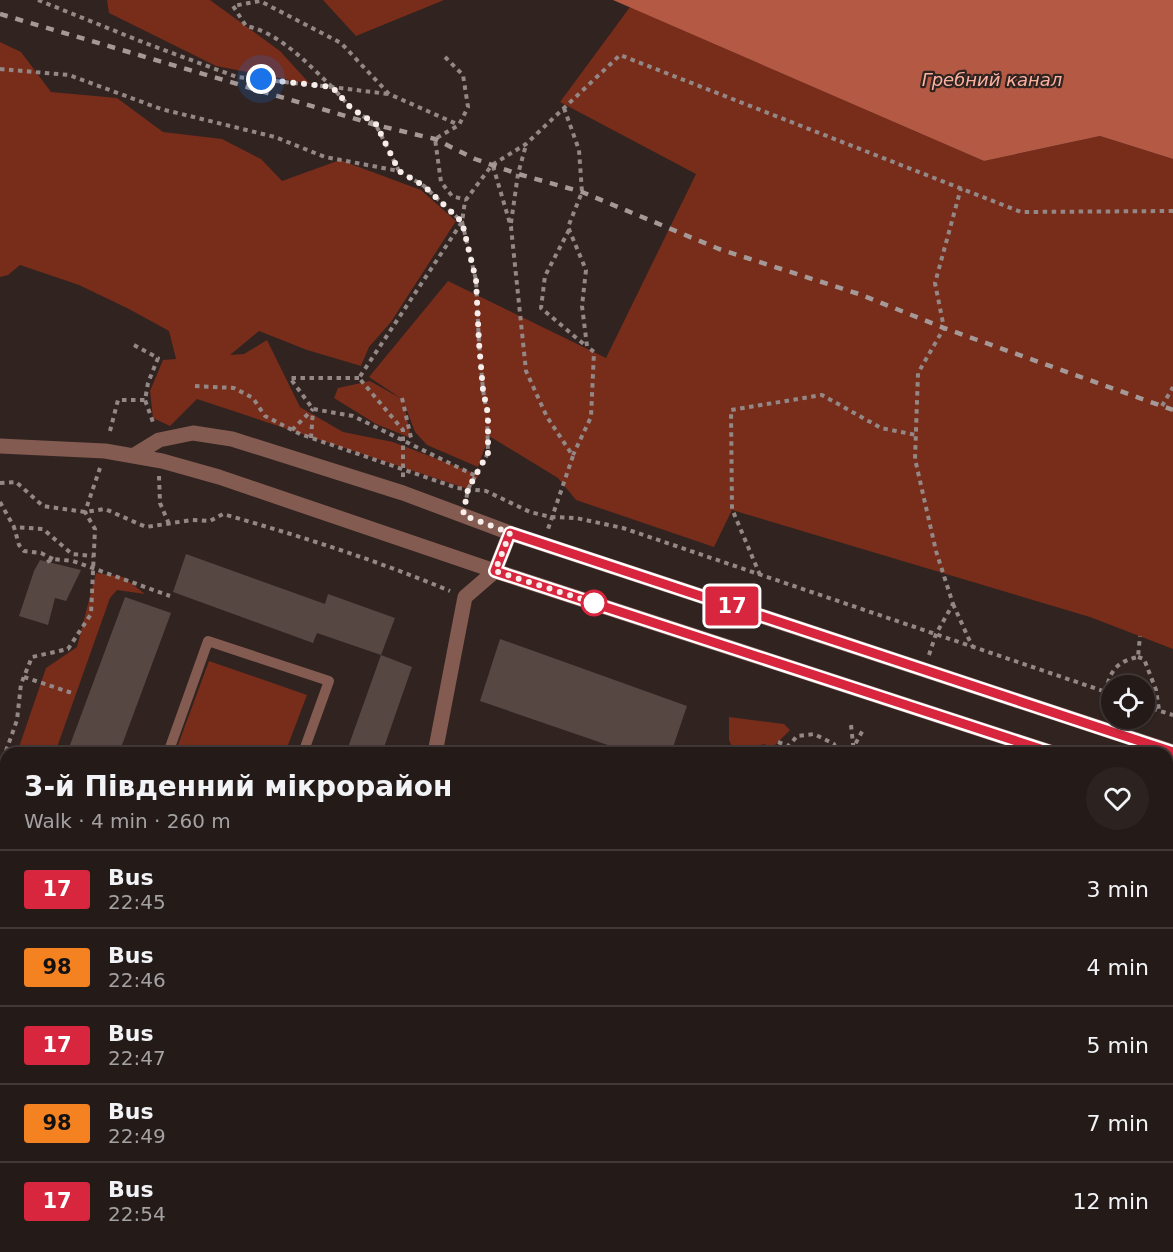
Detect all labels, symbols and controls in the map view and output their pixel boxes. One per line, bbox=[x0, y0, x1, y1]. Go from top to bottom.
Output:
your location bbox=[246, 64, 276, 94]
water label: Гребний канал bbox=[922, 69, 1062, 90]
line badge: 17 bbox=[705, 586, 759, 626]
unlabelled marker bbox=[581, 590, 607, 616]
text: 17 bbox=[717, 594, 747, 618]
map controls bbox=[1101, 675, 1155, 729]
button: locate bbox=[1101, 675, 1155, 729]
button: heart bbox=[1086, 767, 1149, 830]
text: 3-й Південний мікрорайон bbox=[24, 770, 452, 803]
text: Walk · 4 min · 260 m bbox=[24, 809, 231, 833]
text: Bus bbox=[108, 865, 154, 890]
text: 17 bbox=[42, 877, 72, 901]
text: 3 min bbox=[1087, 877, 1149, 902]
text: 22:45 bbox=[108, 890, 166, 914]
text: Bus bbox=[108, 943, 154, 968]
text: 98 bbox=[42, 955, 72, 979]
text: 4 min bbox=[1087, 955, 1149, 980]
text: 22:46 bbox=[108, 968, 166, 992]
text: Bus bbox=[108, 1021, 154, 1046]
text: 17 bbox=[42, 1033, 72, 1057]
text: 5 min bbox=[1087, 1033, 1149, 1058]
text: 22:47 bbox=[108, 1046, 166, 1070]
text: Bus bbox=[108, 1099, 154, 1124]
text: 98 bbox=[42, 1111, 72, 1135]
text: 7 min bbox=[1087, 1111, 1149, 1136]
text: 22:49 bbox=[108, 1124, 166, 1148]
text: Bus bbox=[108, 1177, 154, 1202]
text: 17 bbox=[42, 1189, 72, 1213]
text: 12 min bbox=[1073, 1189, 1149, 1214]
text: 22:54 bbox=[108, 1202, 166, 1226]

